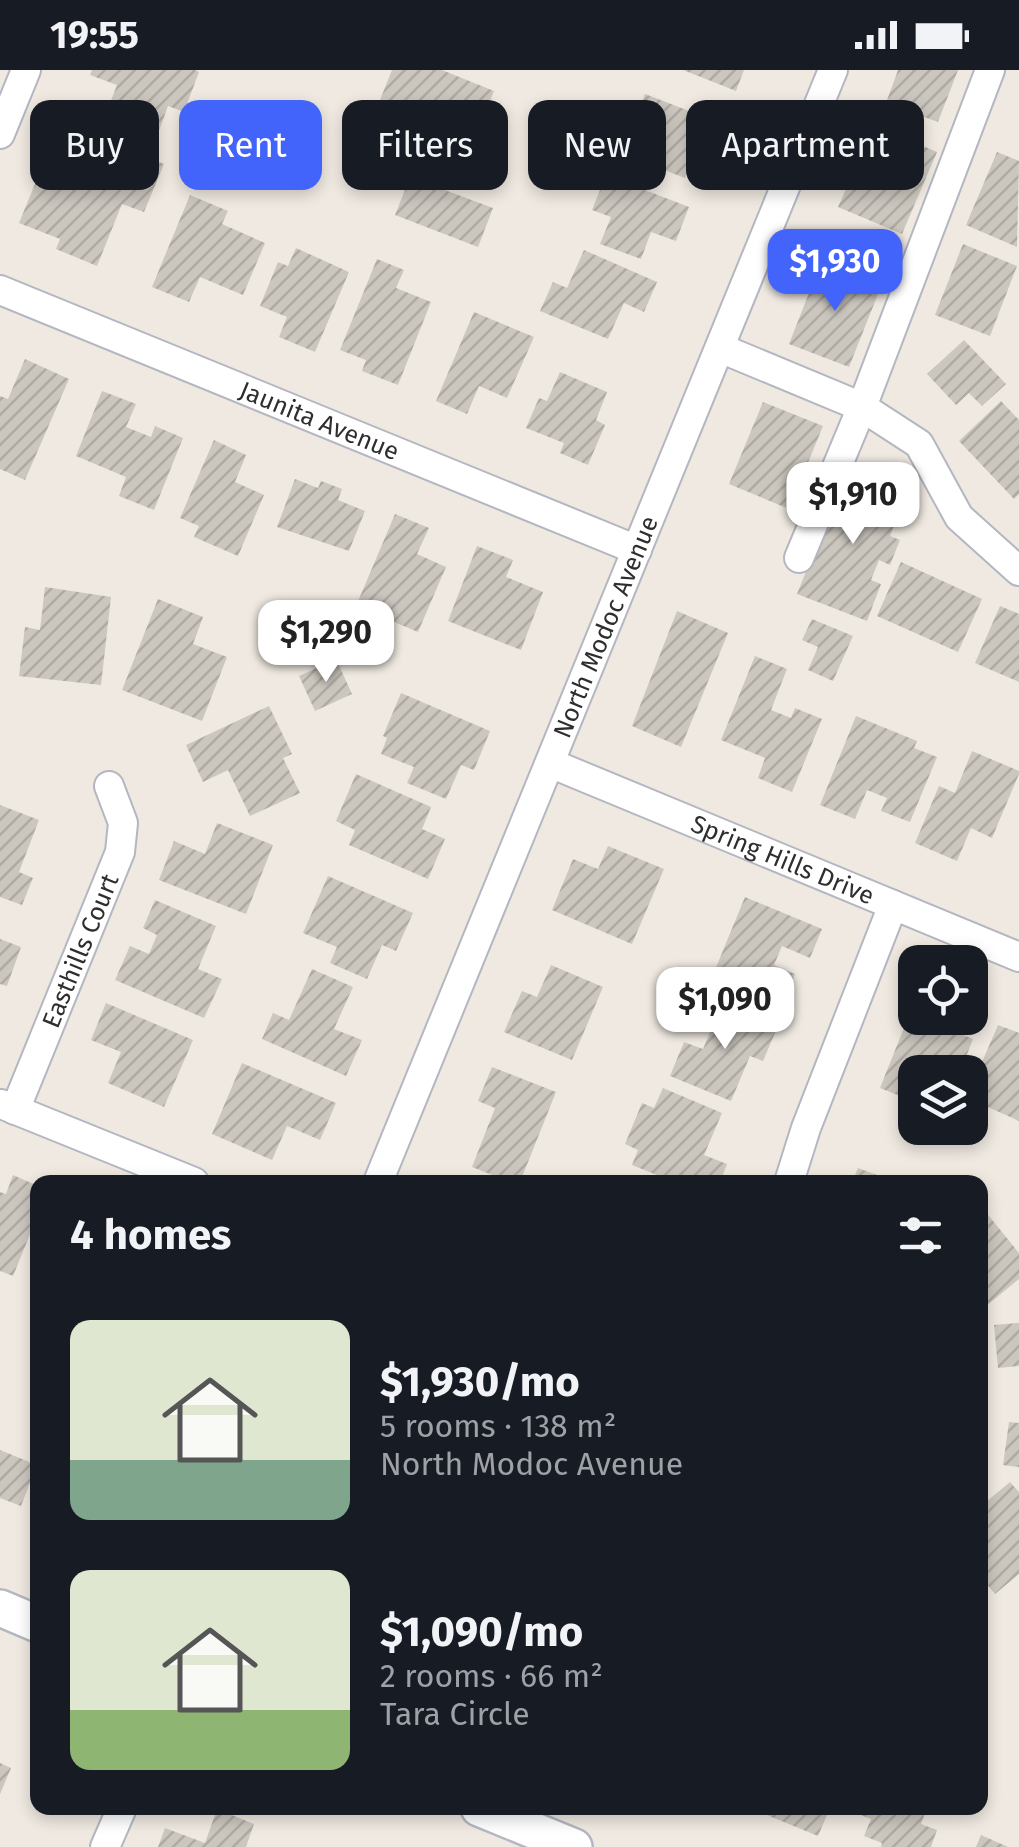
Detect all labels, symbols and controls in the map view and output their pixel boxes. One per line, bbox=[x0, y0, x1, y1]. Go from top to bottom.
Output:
text: 19:55 bbox=[50, 12, 139, 58]
chip: Buy bbox=[30, 100, 159, 190]
chip: Rent bbox=[179, 100, 322, 190]
chip: Filters bbox=[342, 100, 508, 190]
chip: New bbox=[528, 100, 666, 190]
chip: Apartment bbox=[686, 100, 924, 190]
pin: $1,930 bbox=[754, 229, 916, 314]
text: $1,930 bbox=[790, 242, 880, 280]
street label: Jaunita Avenue bbox=[235, 375, 403, 467]
pin: $1,910 bbox=[772, 462, 934, 547]
text: $1,910 bbox=[808, 475, 898, 513]
street label: North Modoc Avenue bbox=[547, 512, 665, 742]
pin: $1,290 bbox=[245, 600, 407, 685]
text: $1,290 bbox=[280, 613, 372, 651]
street label: Spring Hills Drive bbox=[687, 809, 878, 911]
street label: Easthills Court bbox=[36, 869, 126, 1032]
map controls bbox=[898, 945, 988, 1145]
button: locate bbox=[898, 945, 988, 1035]
pin: $1,090 bbox=[644, 967, 806, 1052]
text: $1,090 bbox=[678, 980, 772, 1018]
button: layers bbox=[898, 1055, 988, 1145]
icon: filters bbox=[893, 1208, 948, 1263]
text: 4 homes bbox=[70, 1210, 231, 1260]
text: $1,930/mo bbox=[380, 1357, 580, 1407]
icon: home bbox=[150, 1360, 270, 1480]
text: 5 rooms · 138 m² bbox=[380, 1407, 616, 1445]
text: North Modoc Avenue bbox=[380, 1445, 683, 1483]
text: $1,090/mo bbox=[380, 1607, 583, 1657]
icon: home bbox=[150, 1610, 270, 1730]
text: 2 rooms · 66 m² bbox=[380, 1657, 603, 1695]
text: Tara Circle bbox=[380, 1695, 530, 1733]

